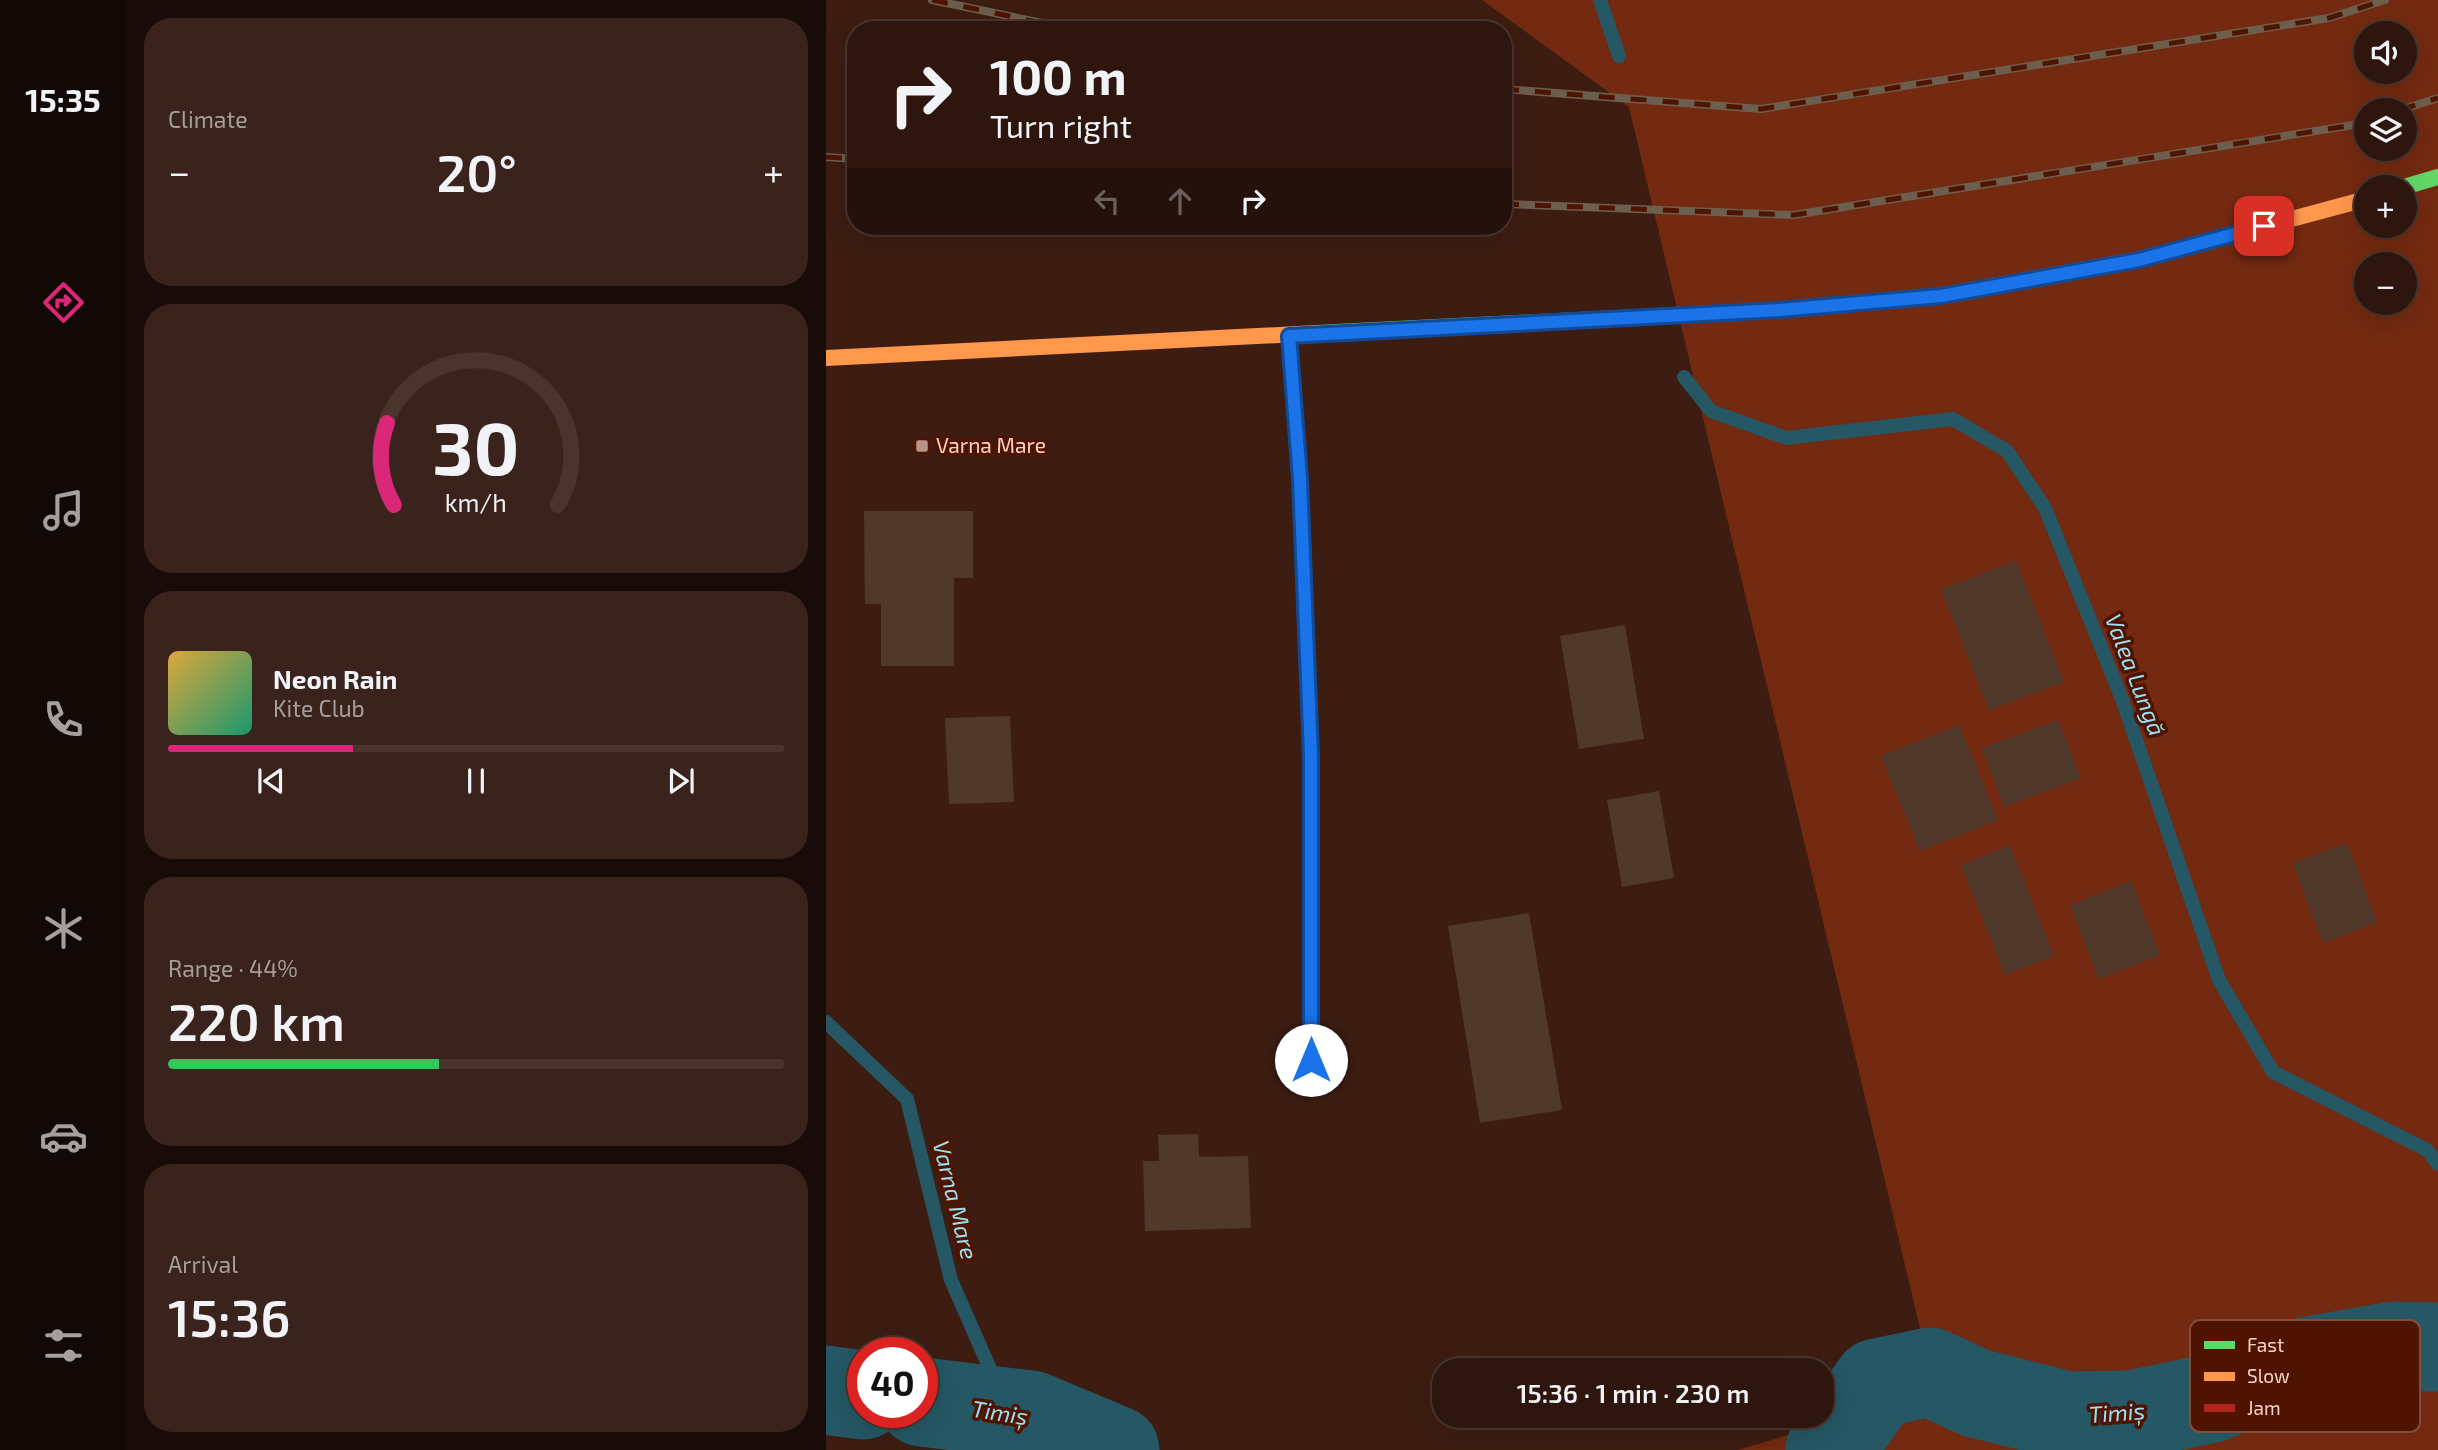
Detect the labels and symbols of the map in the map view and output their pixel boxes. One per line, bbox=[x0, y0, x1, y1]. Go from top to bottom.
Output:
pin bbox=[2234, 196, 2294, 256]
place label: Varna Mare bbox=[936, 432, 1046, 457]
marker: Varna Mare bbox=[914, 438, 930, 454]
water label: Valea Lungă bbox=[2100, 610, 2172, 739]
position arrow bbox=[1274, 1023, 1348, 1097]
water label: Varna Mare bbox=[928, 1137, 984, 1262]
legend bbox=[2190, 1320, 2420, 1432]
text: Fast bbox=[2247, 1333, 2284, 1356]
speed limit sign: 40 bbox=[847, 1337, 938, 1428]
text: Slow bbox=[2247, 1364, 2290, 1387]
water label: Timiș bbox=[970, 1394, 1030, 1432]
water label: Timiș bbox=[2088, 1396, 2146, 1430]
text: Jam bbox=[2247, 1396, 2281, 1419]

